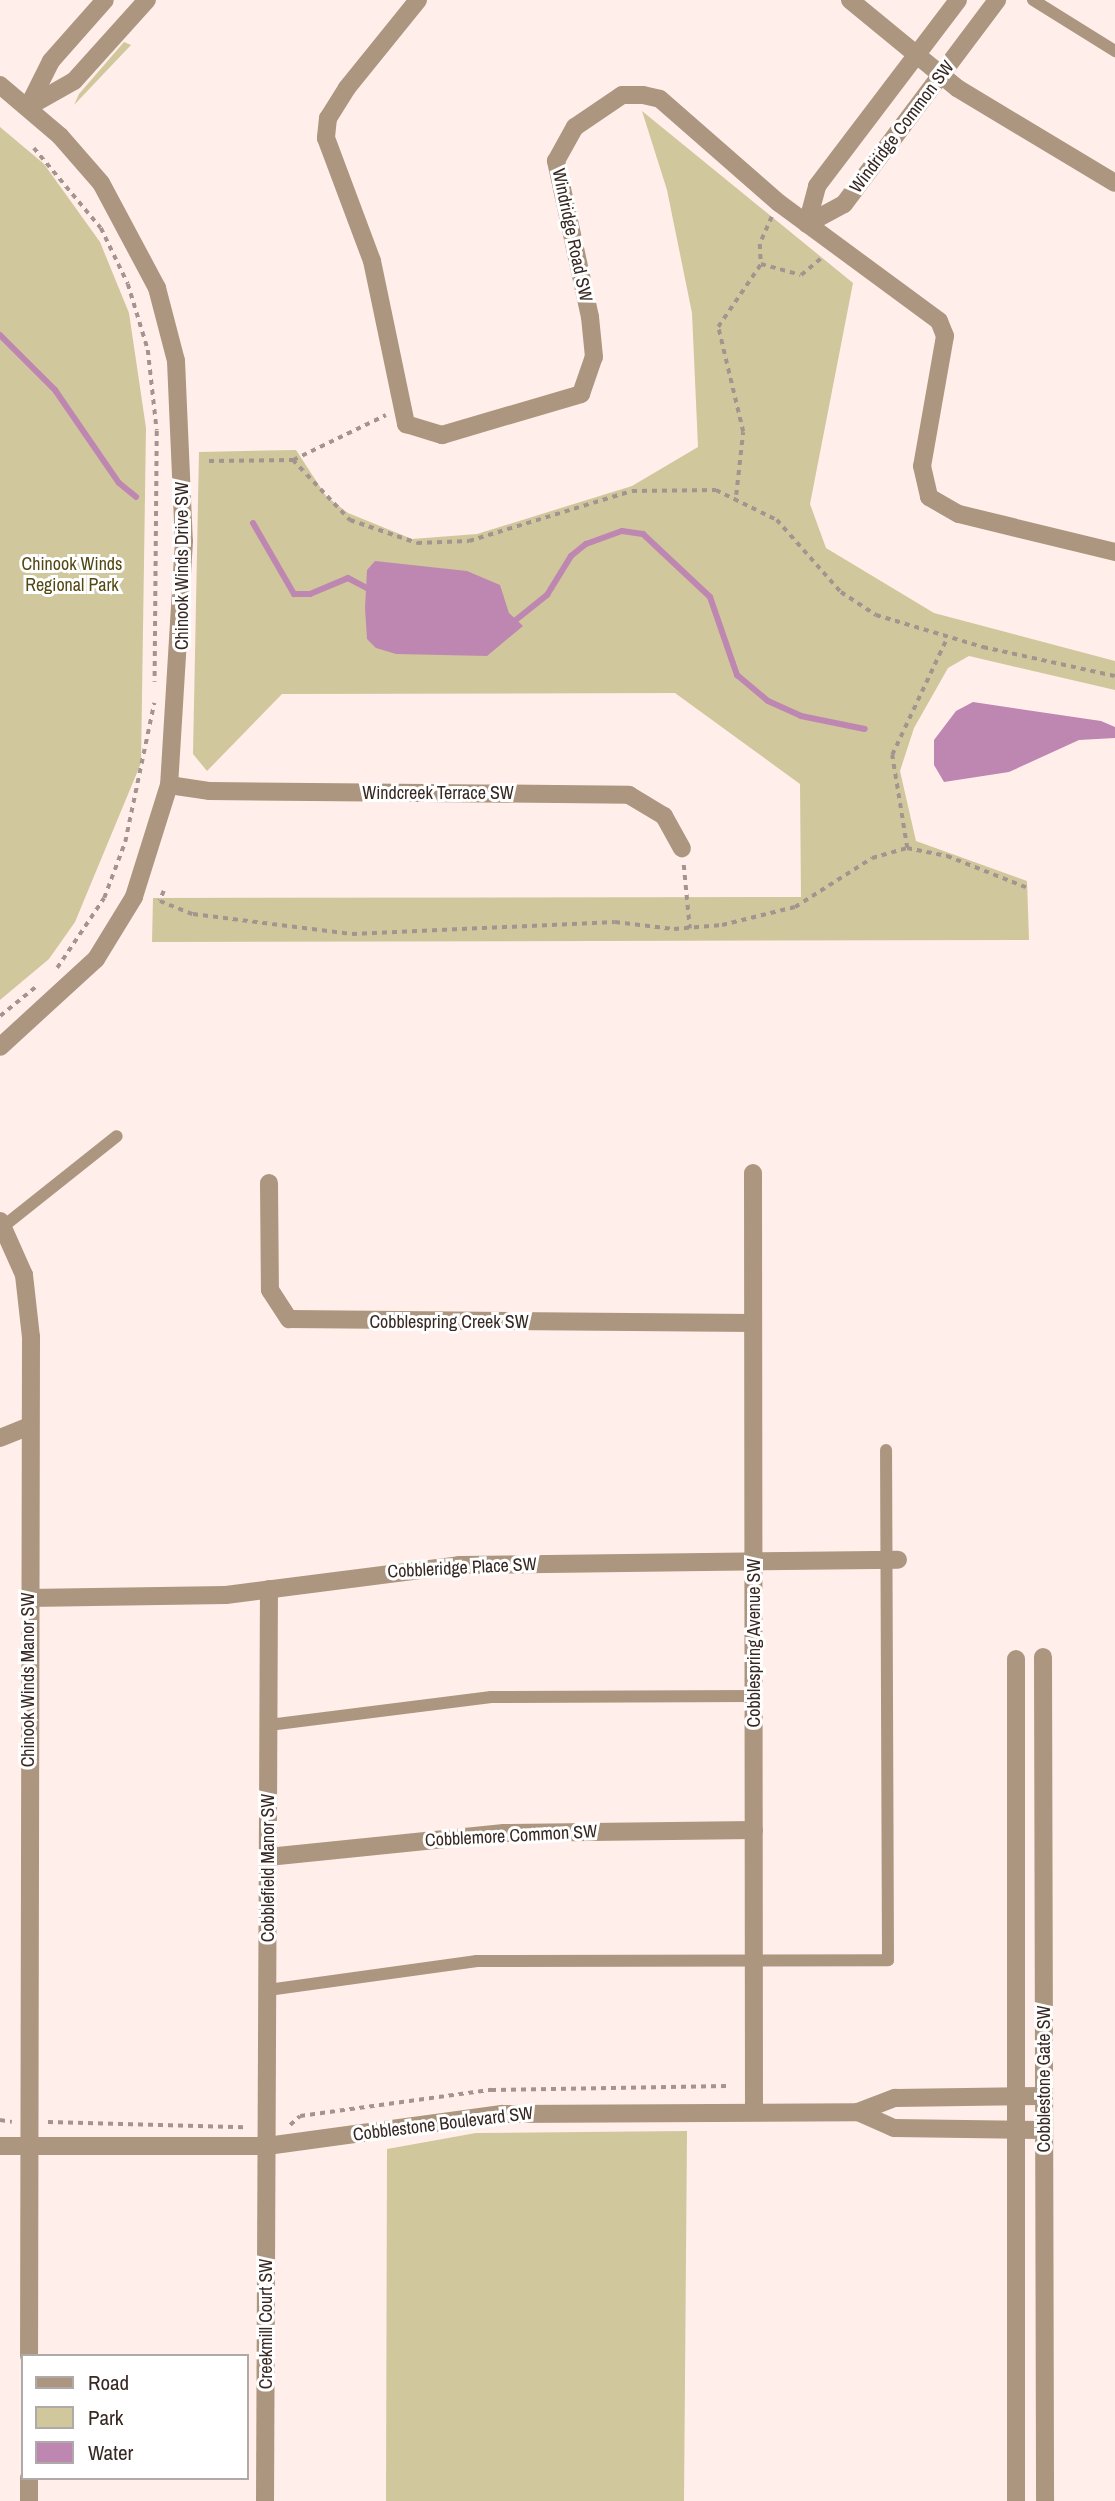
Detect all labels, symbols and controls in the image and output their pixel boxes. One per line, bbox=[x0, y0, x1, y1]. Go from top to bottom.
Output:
street label: Windridge Common SW bbox=[845, 57, 959, 197]
street label: Windridge Road SW bbox=[547, 167, 597, 303]
street label: Chinook Winds Drive SW bbox=[171, 482, 193, 650]
park label: Chinook Winds Regional Park bbox=[22, 554, 122, 596]
street label: Windcreek Terrace SW bbox=[362, 782, 514, 804]
street label: Cobblespring Creek SW bbox=[369, 1311, 529, 1333]
street label: Cobbleridge Place SW bbox=[387, 1553, 537, 1583]
street label: Cobblespring Avenue SW bbox=[743, 1558, 765, 1728]
street label: Chinook Winds Manor SW bbox=[17, 1593, 39, 1767]
street label: Cobblefield Manor SW bbox=[257, 1794, 279, 1942]
street label: Cobblemore Common SW bbox=[424, 1821, 598, 1851]
street label: Cobblestone Gate SW bbox=[1033, 2006, 1055, 2152]
street label: Cobblestone Boulevard SW bbox=[352, 2102, 534, 2146]
street label: Creekmill Court SW bbox=[255, 2259, 277, 2389]
legend bbox=[21, 2354, 248, 2480]
text: Road bbox=[88, 2368, 129, 2397]
text: Park bbox=[88, 2403, 123, 2432]
text: Water bbox=[88, 2438, 133, 2467]

